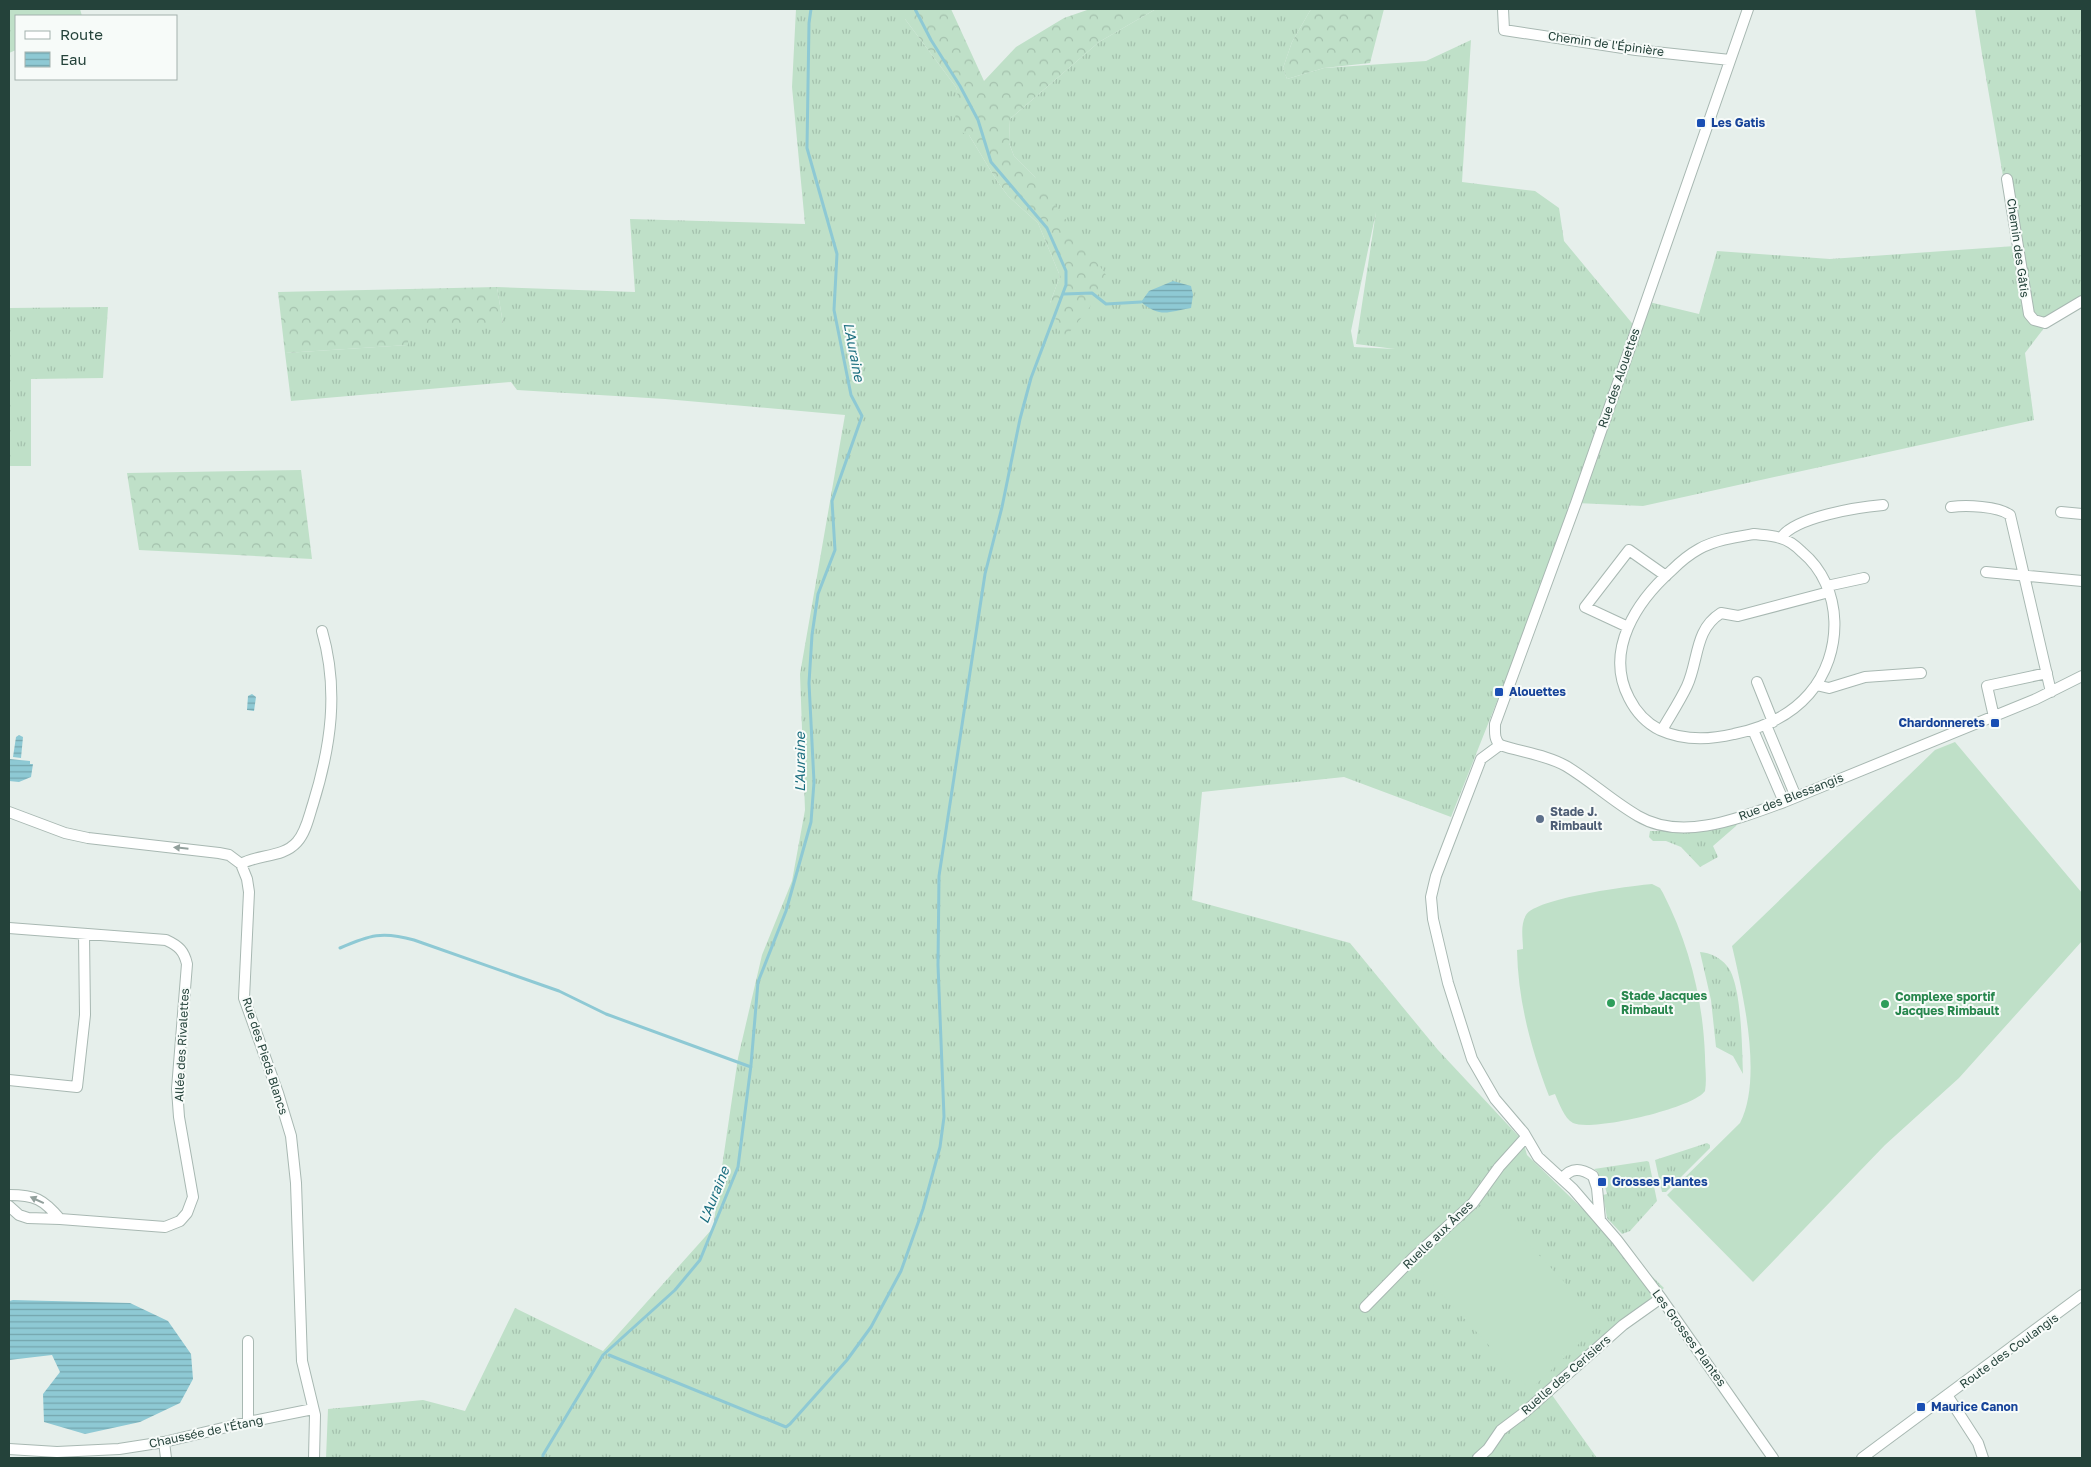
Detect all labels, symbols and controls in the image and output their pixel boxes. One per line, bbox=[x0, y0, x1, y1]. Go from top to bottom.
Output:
legend bbox=[15, 15, 178, 80]
text: Route bbox=[60, 25, 103, 43]
street label: Chemin de l'Épinière bbox=[1547, 28, 1665, 59]
text: Eau bbox=[60, 50, 87, 68]
place label: Les Gatis bbox=[1711, 115, 1766, 130]
marker: Les Gatis bbox=[1695, 117, 1707, 129]
street label: Chemin des Gâtis bbox=[2004, 197, 2033, 298]
water label: L'Auraine bbox=[840, 321, 869, 384]
street label: Rue des Alouettes bbox=[1594, 326, 1643, 430]
place label: Alouettes bbox=[1509, 684, 1566, 699]
marker: Alouettes bbox=[1493, 686, 1505, 698]
place label: Chardonnerets bbox=[1899, 715, 1985, 730]
marker: Chardonnerets bbox=[1989, 717, 2001, 729]
water label: L'Auraine bbox=[791, 731, 808, 792]
street label: Rue des Blessangis bbox=[1736, 770, 1846, 823]
place label: Stade J. Rimbault bbox=[1550, 804, 1602, 833]
marker: Stade J. Rimbault bbox=[1534, 813, 1546, 825]
one-way arrow bbox=[172, 844, 188, 852]
street label: Allée des Rivalettes bbox=[171, 988, 192, 1102]
place label: Stade Jacques Rimbault bbox=[1621, 988, 1707, 1017]
place label: Complexe sportif Jacques Rimbault bbox=[1895, 989, 1999, 1018]
street label: Rue des Pieds Blancs bbox=[239, 995, 292, 1116]
marker: Stade Jacques Rimbault bbox=[1605, 997, 1617, 1009]
marker: Complexe sportif Jacques Rimbault bbox=[1879, 998, 1891, 1010]
water label: L'Auraine bbox=[694, 1163, 733, 1226]
place label: Grosses Plantes bbox=[1612, 1174, 1708, 1189]
marker: Grosses Plantes bbox=[1596, 1176, 1608, 1188]
one-way arrow bbox=[30, 1196, 45, 1204]
street label: Ruelle aux Ânes bbox=[1399, 1197, 1476, 1272]
street label: Les Grosses Plantes bbox=[1649, 1286, 1730, 1389]
street label: Route des Coulangis bbox=[1956, 1310, 2061, 1392]
street label: Ruelle des Cerisiers bbox=[1518, 1332, 1614, 1418]
place label: Maurice Canon bbox=[1931, 1399, 2018, 1414]
marker: Maurice Canon bbox=[1915, 1401, 1927, 1413]
street label: Chaussée de l'Étang bbox=[147, 1412, 264, 1451]

